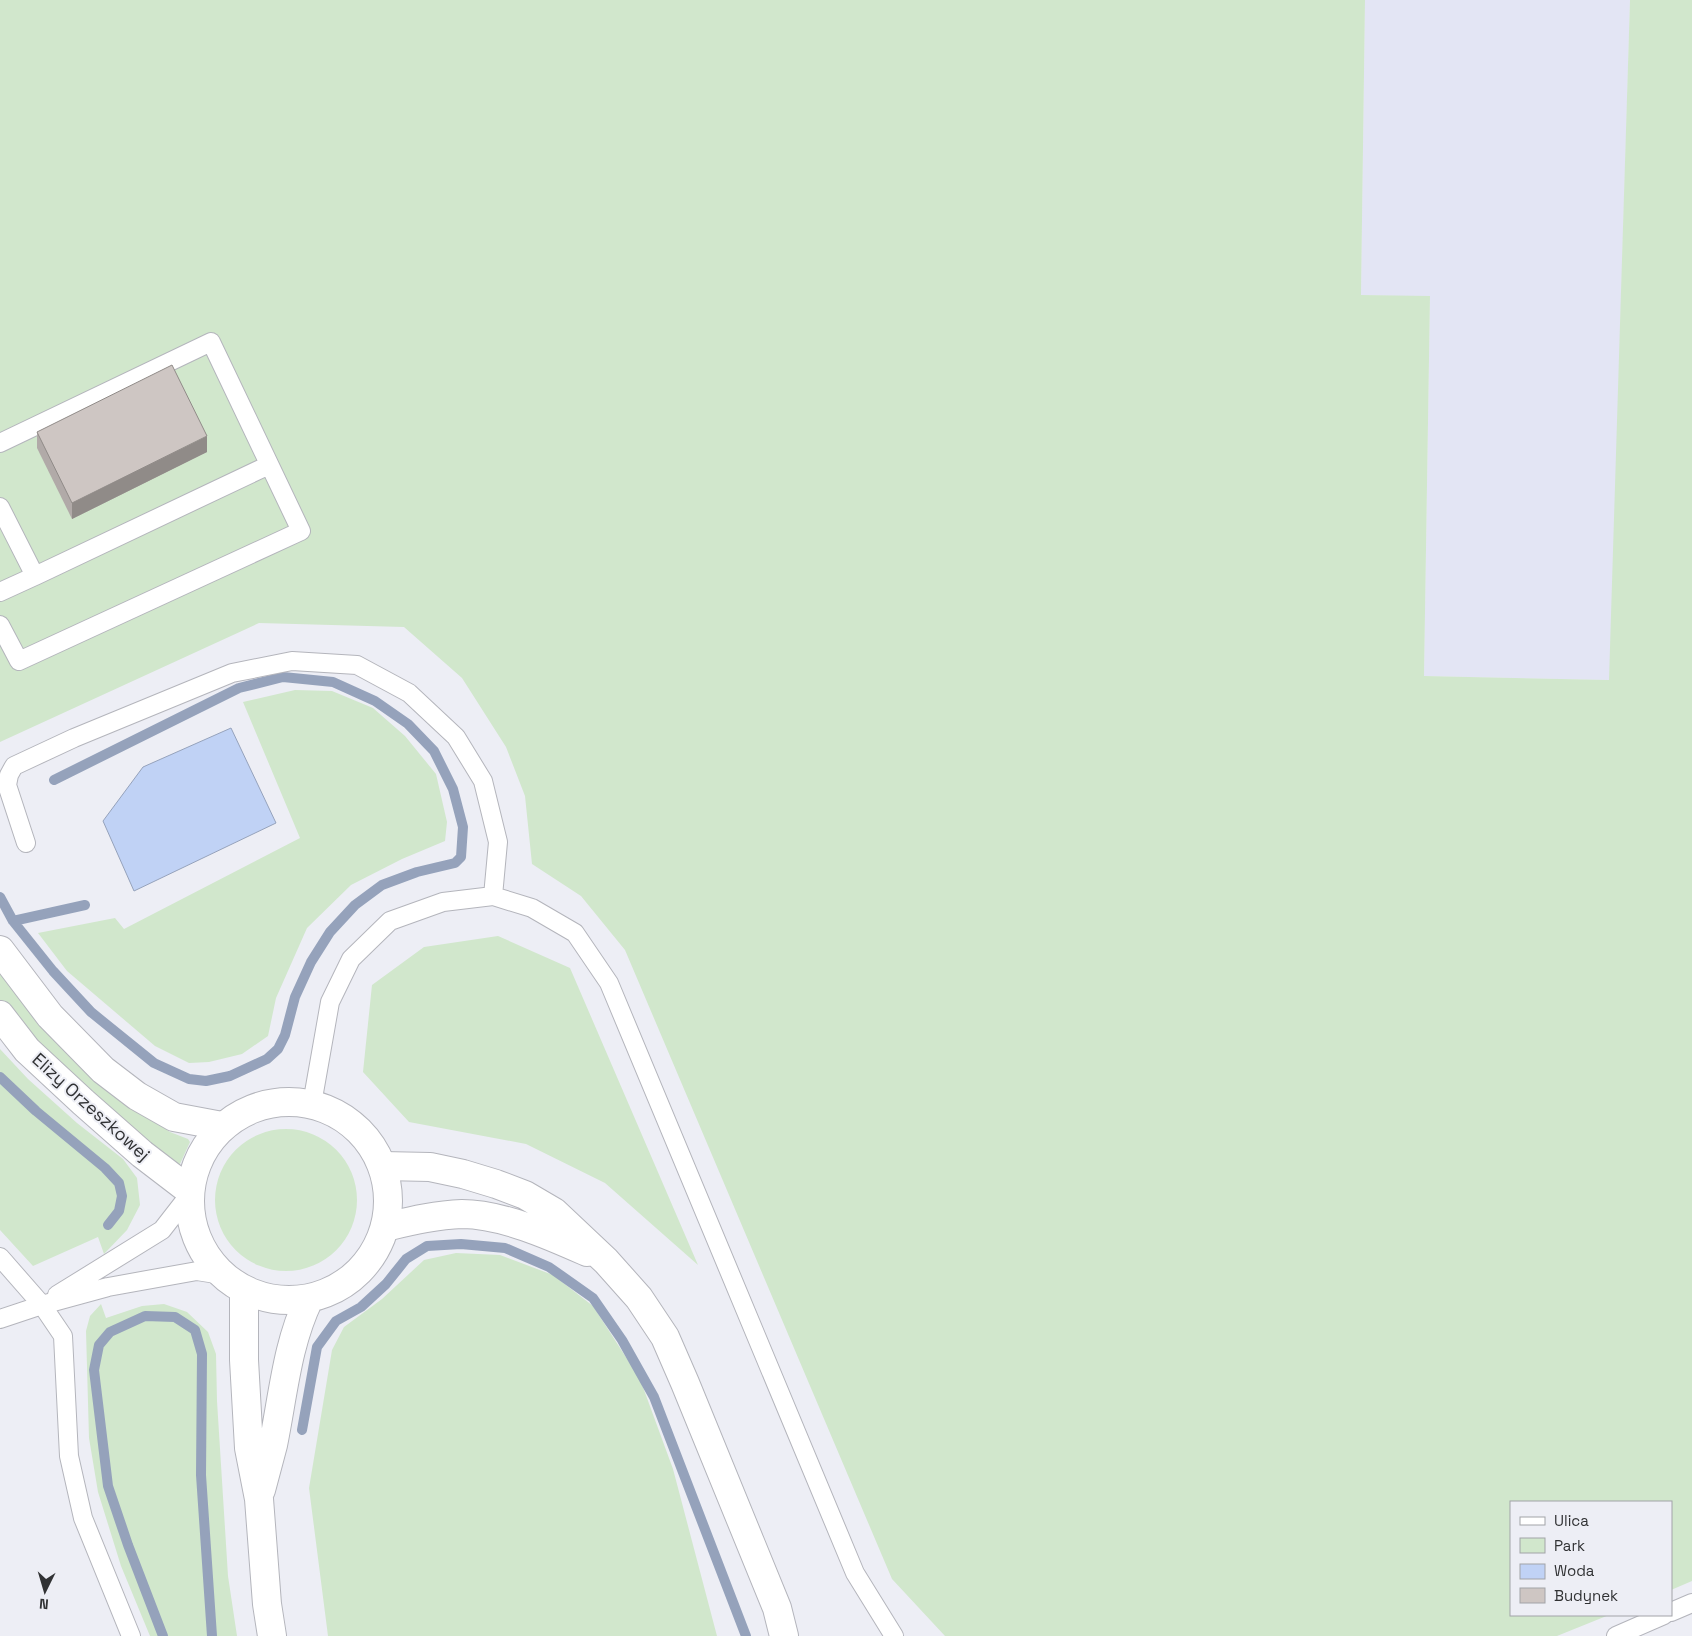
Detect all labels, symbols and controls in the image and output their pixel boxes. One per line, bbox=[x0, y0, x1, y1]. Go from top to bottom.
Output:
street label: Elizy Orzeszkowej bbox=[28, 1048, 155, 1166]
legend bbox=[1510, 1501, 1672, 1616]
text: Ulica bbox=[1554, 1511, 1589, 1530]
text: Park bbox=[1554, 1536, 1585, 1555]
text: Woda bbox=[1554, 1561, 1595, 1580]
north arrow bbox=[20, 1566, 70, 1616]
text: Budynek bbox=[1554, 1586, 1618, 1605]
text: N bbox=[38, 1595, 49, 1613]

